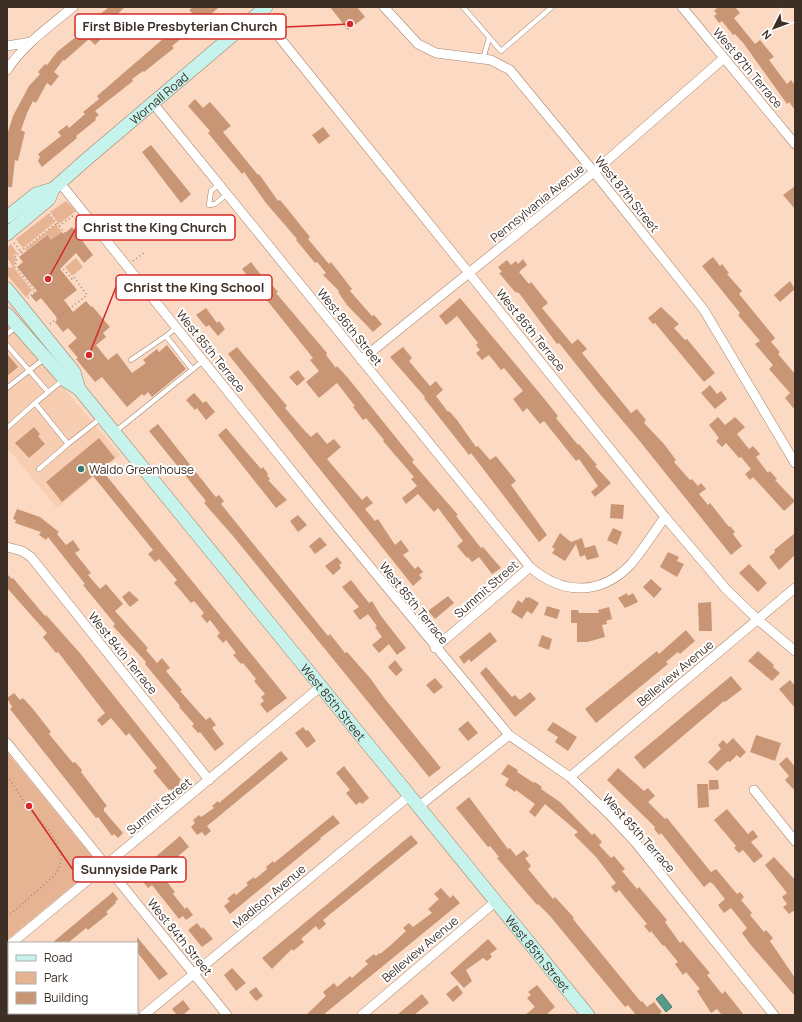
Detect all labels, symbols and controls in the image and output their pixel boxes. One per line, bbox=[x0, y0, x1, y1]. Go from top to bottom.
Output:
north arrow bbox=[754, 8, 794, 48]
callout: First Bible Presbyterian Church bbox=[75, 14, 286, 39]
text: First Bible Presbyterian Church bbox=[83, 17, 277, 35]
street label: West 87th Terrace bbox=[709, 24, 787, 112]
text: N bbox=[758, 27, 774, 43]
street label: Wornall Road bbox=[126, 68, 192, 128]
street label: West 87th Street bbox=[591, 152, 663, 236]
street label: Pennsylvania Avenue bbox=[487, 160, 587, 246]
callout: Christ the King Church bbox=[76, 215, 235, 240]
text: Christ the King Church bbox=[83, 218, 227, 236]
callout: Christ the King School bbox=[116, 275, 272, 300]
text: Christ the King School bbox=[124, 278, 264, 296]
street label: West 86th Street bbox=[313, 285, 387, 369]
street label: West 86th Terrace bbox=[492, 285, 570, 375]
street label: West 85th Terrace bbox=[173, 306, 249, 396]
place label: Waldo Greenhouse bbox=[89, 461, 194, 478]
marker: Waldo Greenhouse bbox=[76, 464, 86, 474]
street label: Summit Street bbox=[450, 556, 522, 622]
street label: West 85th Terrace bbox=[376, 558, 452, 648]
street label: West 84th Terrace bbox=[85, 608, 161, 698]
street label: Belleview Avenue bbox=[633, 636, 717, 710]
street label: West 85th Street bbox=[297, 660, 370, 744]
street label: Summit Street bbox=[123, 774, 195, 838]
street label: West 85th Terrace bbox=[599, 790, 679, 876]
callout: Sunnyside Park bbox=[73, 857, 186, 882]
text: Sunnyside Park bbox=[81, 860, 178, 878]
street label: Madison Avenue bbox=[229, 860, 309, 932]
street label: West 84th Street bbox=[144, 895, 217, 979]
street label: West 85th Street bbox=[501, 911, 574, 996]
street label: Belleview Avenue bbox=[378, 912, 462, 986]
legend bbox=[8, 942, 138, 1014]
text: Road bbox=[44, 949, 72, 966]
text: Park bbox=[44, 969, 69, 986]
text: Building bbox=[44, 989, 88, 1006]

